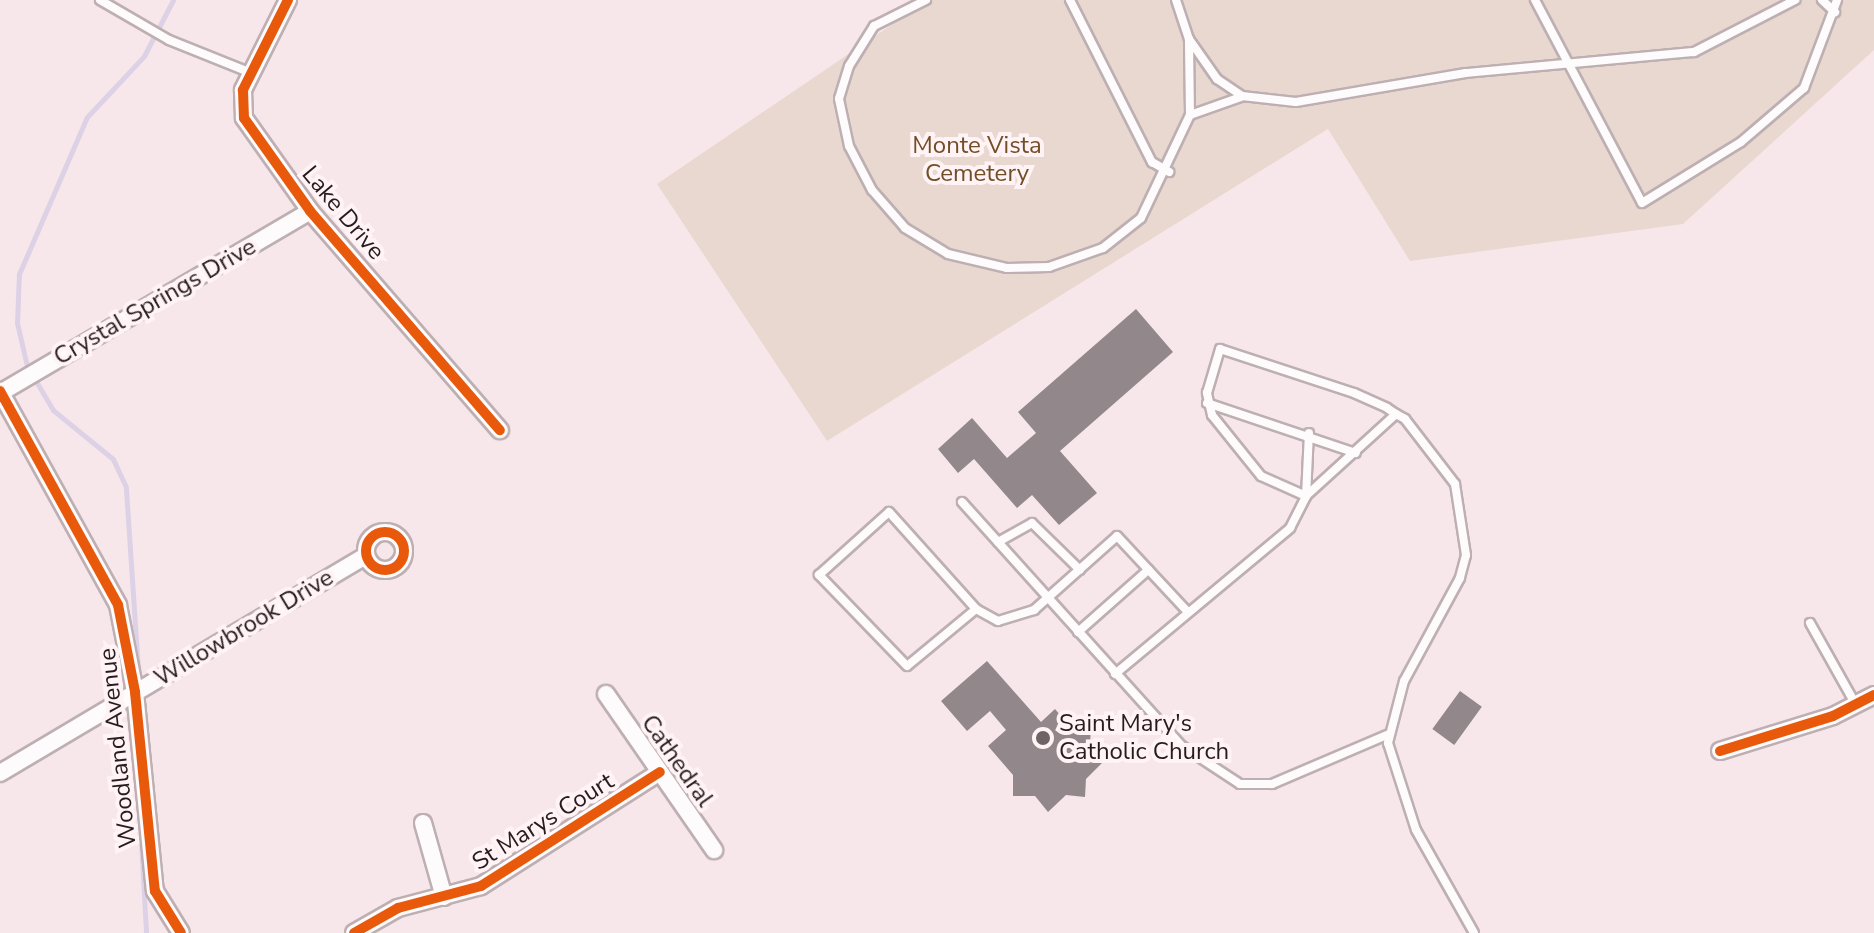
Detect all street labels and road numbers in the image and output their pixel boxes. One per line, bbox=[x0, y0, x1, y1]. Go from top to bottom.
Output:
street label: Lake Drive bbox=[296, 160, 390, 266]
street label: Crystal Springs Drive bbox=[49, 232, 261, 372]
street label: Willowbrook Drive bbox=[149, 563, 339, 693]
street label: Woodland Avenue bbox=[93, 647, 143, 849]
street label: Cathedral bbox=[635, 710, 719, 812]
street label: St Marys Court bbox=[467, 767, 619, 877]

